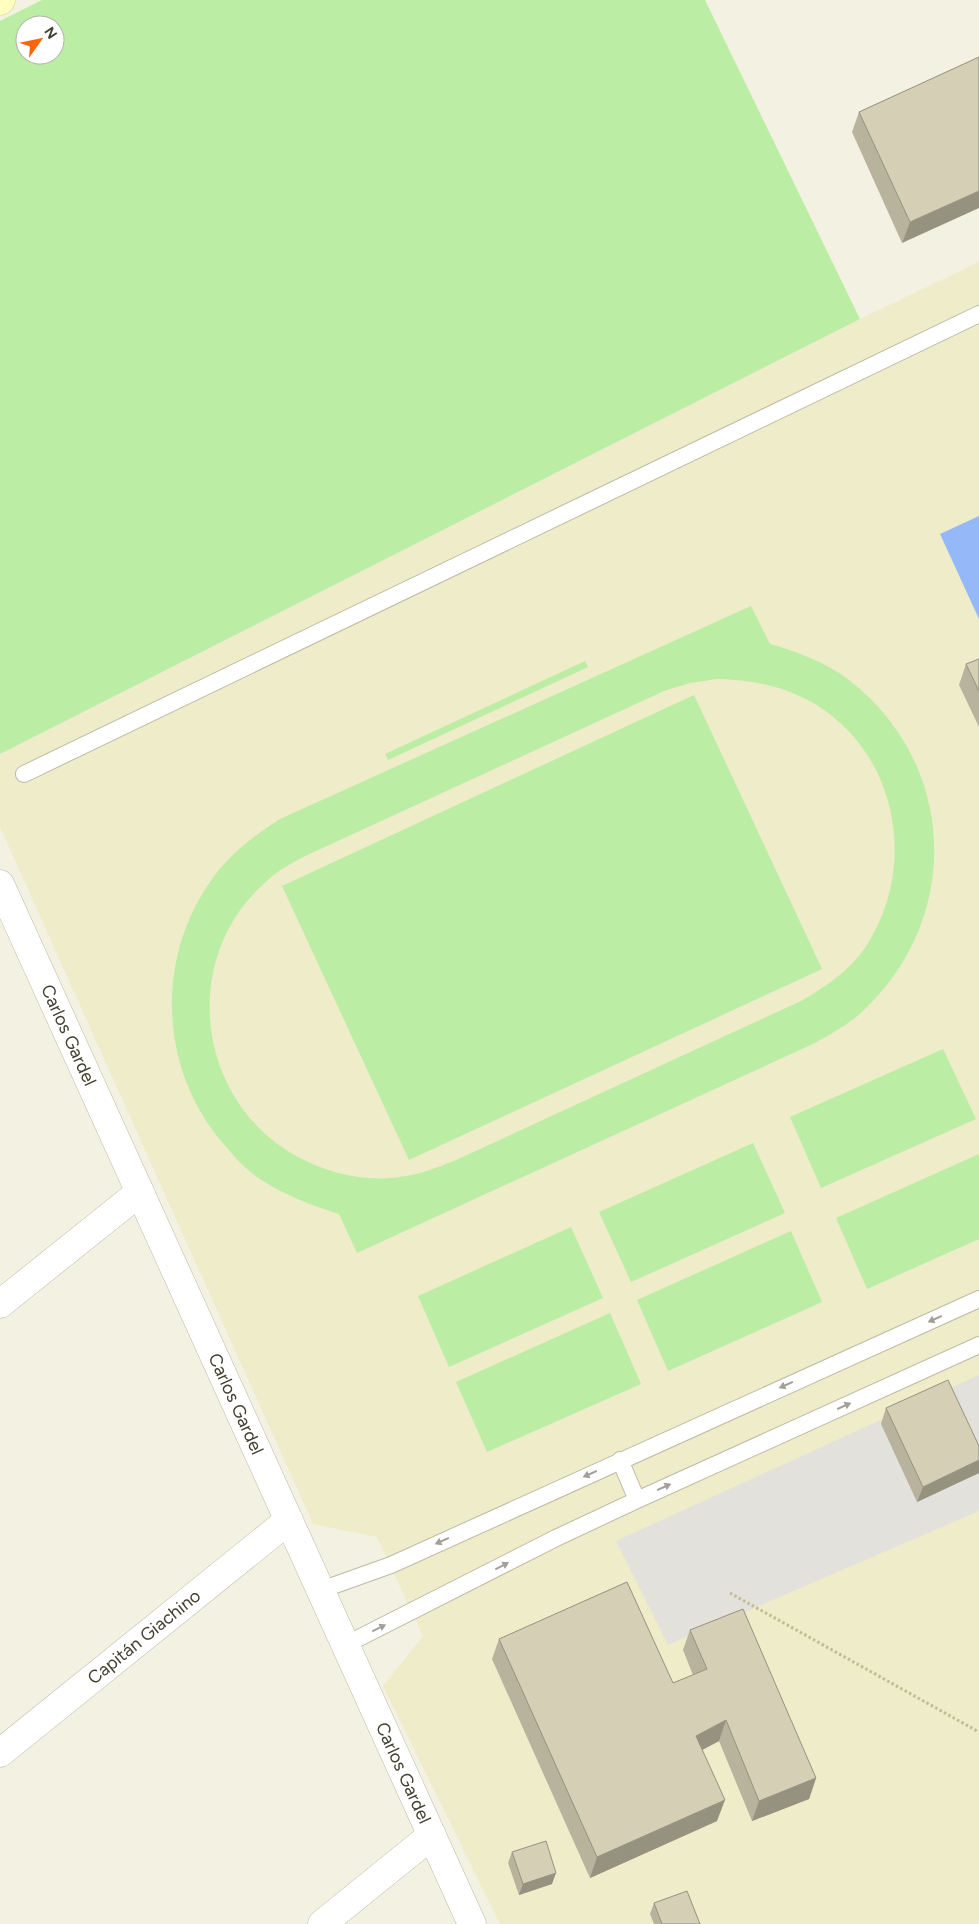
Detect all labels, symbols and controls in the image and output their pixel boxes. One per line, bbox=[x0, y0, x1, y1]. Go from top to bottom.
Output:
north arrow bbox=[15, 15, 65, 65]
text: N bbox=[40, 24, 61, 42]
street label: Carlos Gardel bbox=[36, 981, 101, 1089]
one-way arrow bbox=[927, 1314, 942, 1323]
street label: Carlos Gardel bbox=[203, 1350, 268, 1458]
one-way arrow bbox=[779, 1382, 793, 1390]
one-way arrow bbox=[837, 1401, 851, 1409]
one-way arrow bbox=[583, 1470, 597, 1478]
one-way arrow bbox=[657, 1483, 671, 1491]
one-way arrow bbox=[435, 1537, 449, 1545]
one-way arrow bbox=[495, 1562, 510, 1570]
street label: Capitán Giachino bbox=[83, 1585, 205, 1689]
one-way arrow bbox=[371, 1624, 386, 1632]
street label: Carlos Gardel bbox=[371, 1719, 436, 1827]

